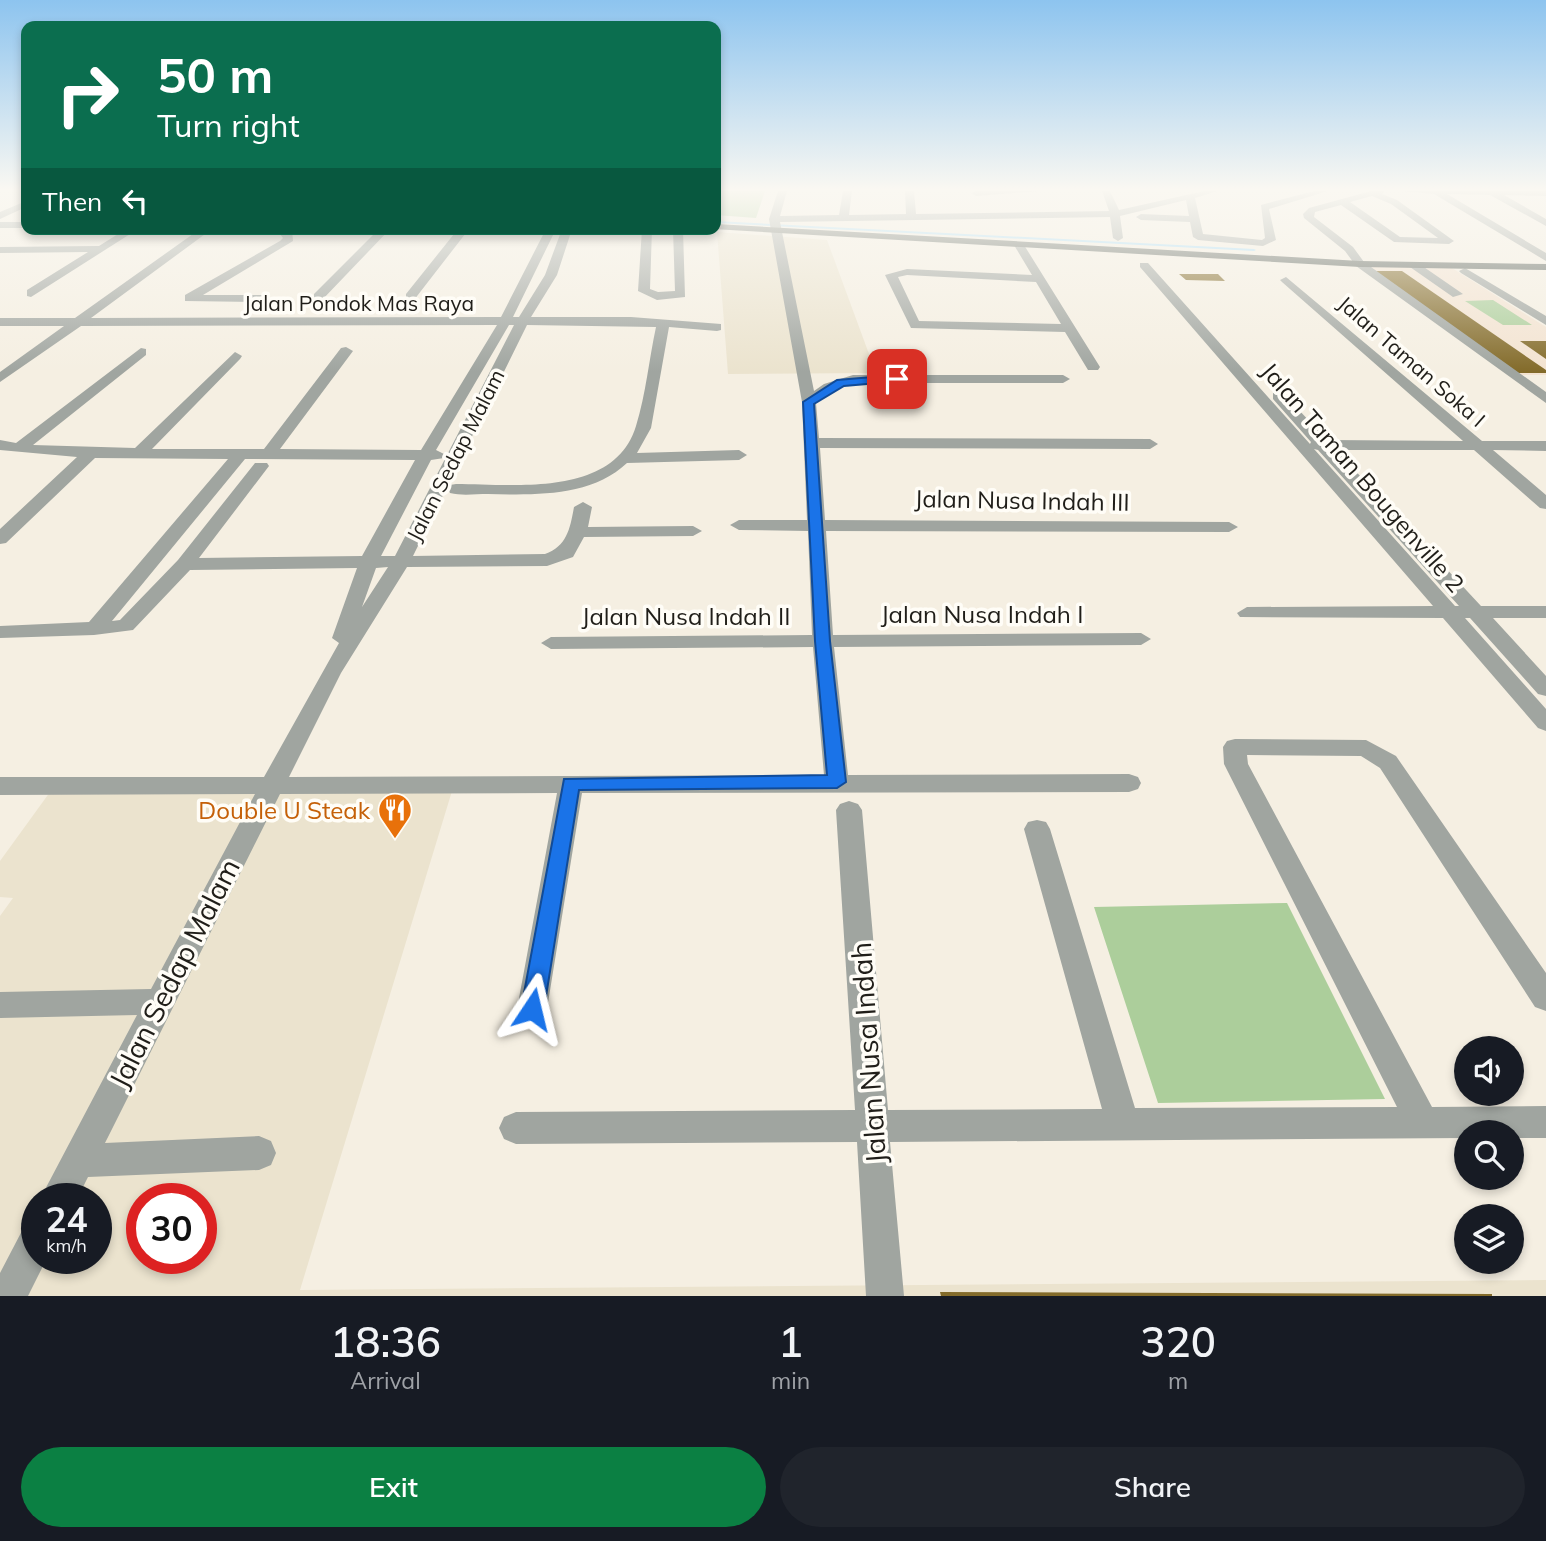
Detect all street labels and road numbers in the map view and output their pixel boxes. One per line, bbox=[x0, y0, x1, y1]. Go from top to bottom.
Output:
street label: Jalan Pondok Mas Raya bbox=[244, 290, 474, 316]
street label: Jalan Taman Soka I bbox=[1333, 290, 1491, 432]
street label: Jalan Taman Bougenville 2 bbox=[1255, 356, 1471, 598]
street label: Jalan Sedap Malam bbox=[400, 365, 510, 545]
street label: Jalan Nusa Indah III bbox=[914, 483, 1130, 517]
street label: Jalan Nusa Indah I bbox=[881, 599, 1083, 629]
street label: Jalan Nusa Indah II bbox=[582, 601, 790, 631]
street label: Jalan Sedap Malam bbox=[101, 853, 247, 1093]
street label: Jalan Nusa Indah bbox=[843, 941, 893, 1165]

